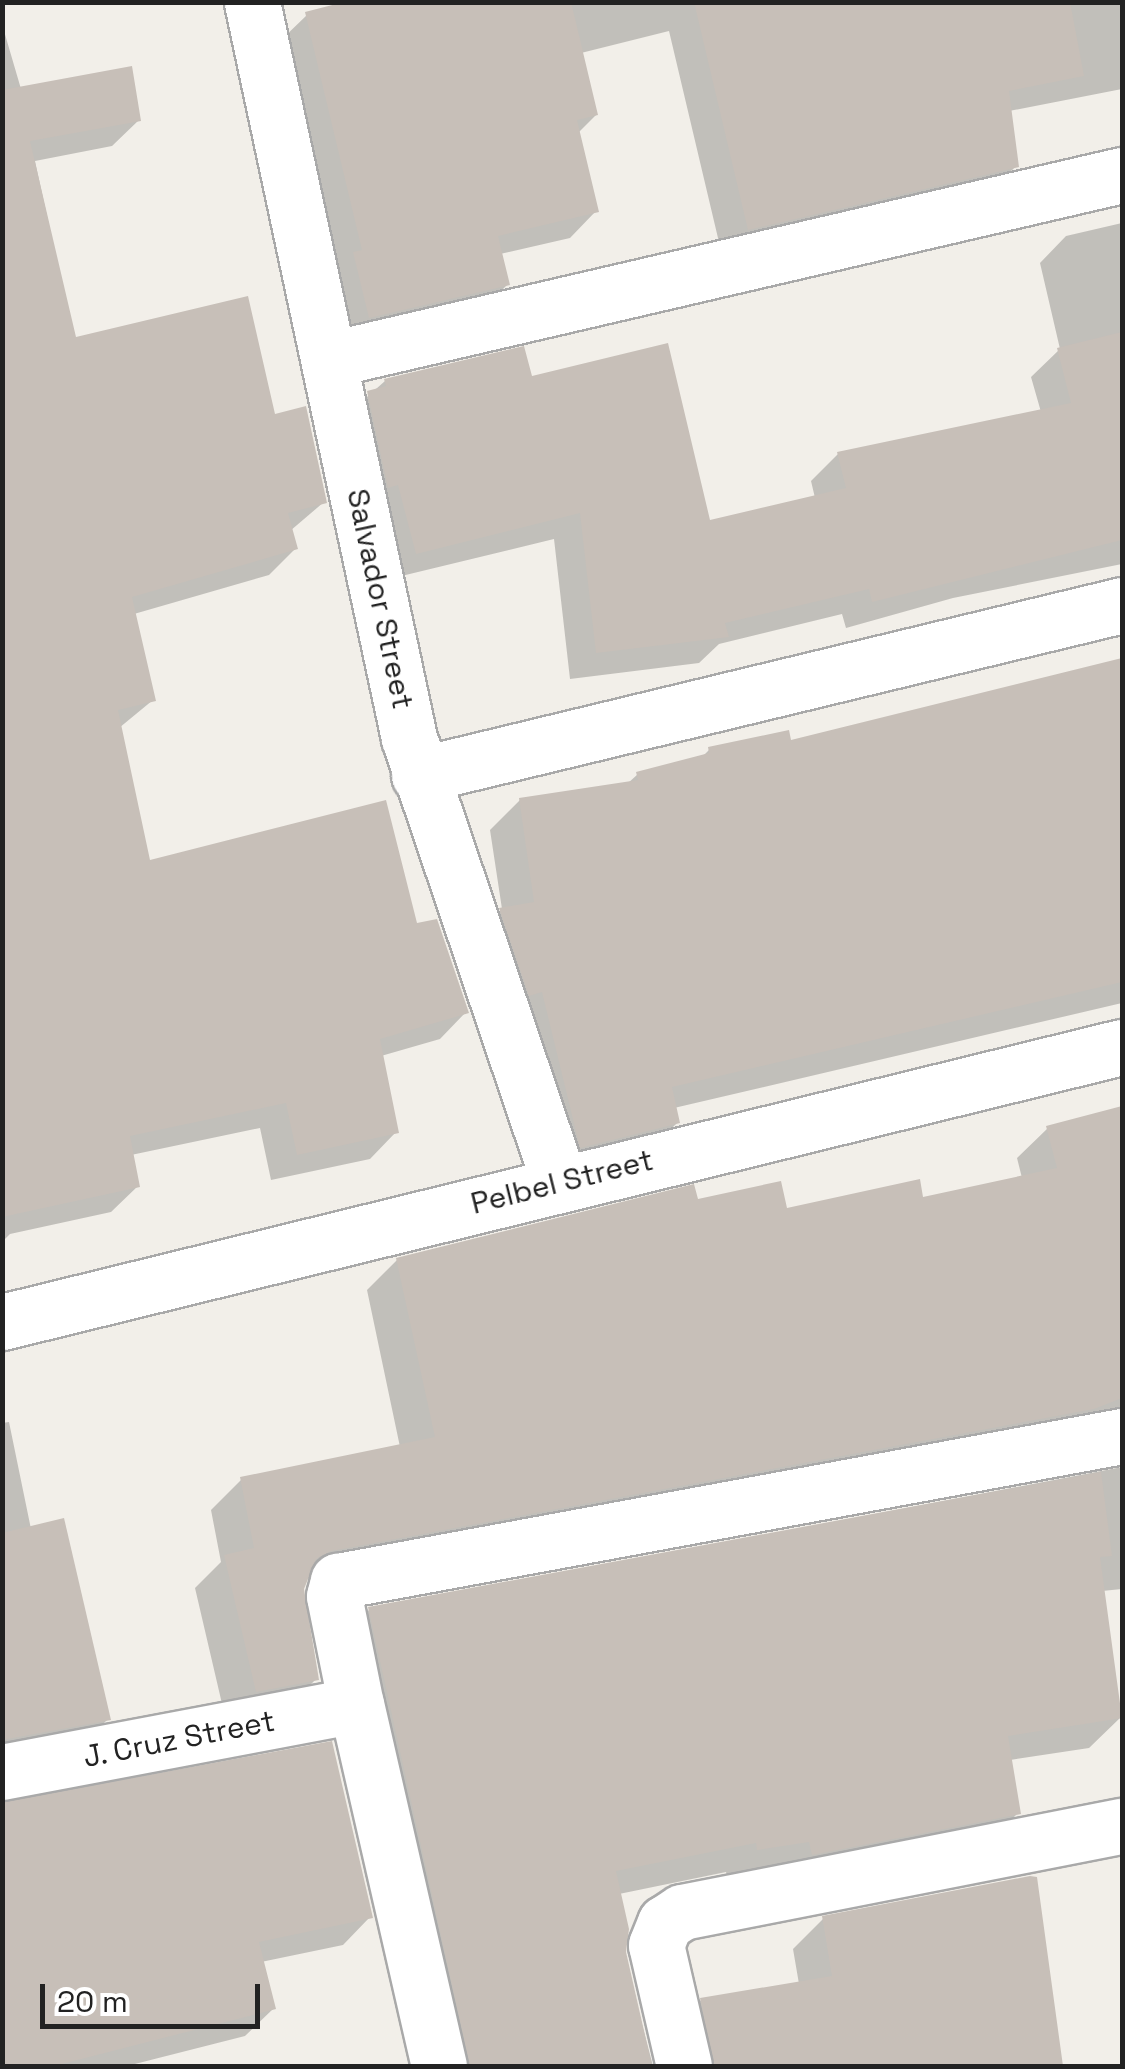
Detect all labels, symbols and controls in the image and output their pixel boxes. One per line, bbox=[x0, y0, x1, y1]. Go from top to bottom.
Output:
street label: Salvador Street bbox=[339, 486, 421, 712]
street label: Pelbel Street bbox=[467, 1142, 657, 1222]
street label: J. Cruz Street bbox=[80, 1703, 278, 1775]
scale bar bbox=[45, 1964, 265, 2026]
text: 20 m bbox=[57, 1982, 128, 2021]

